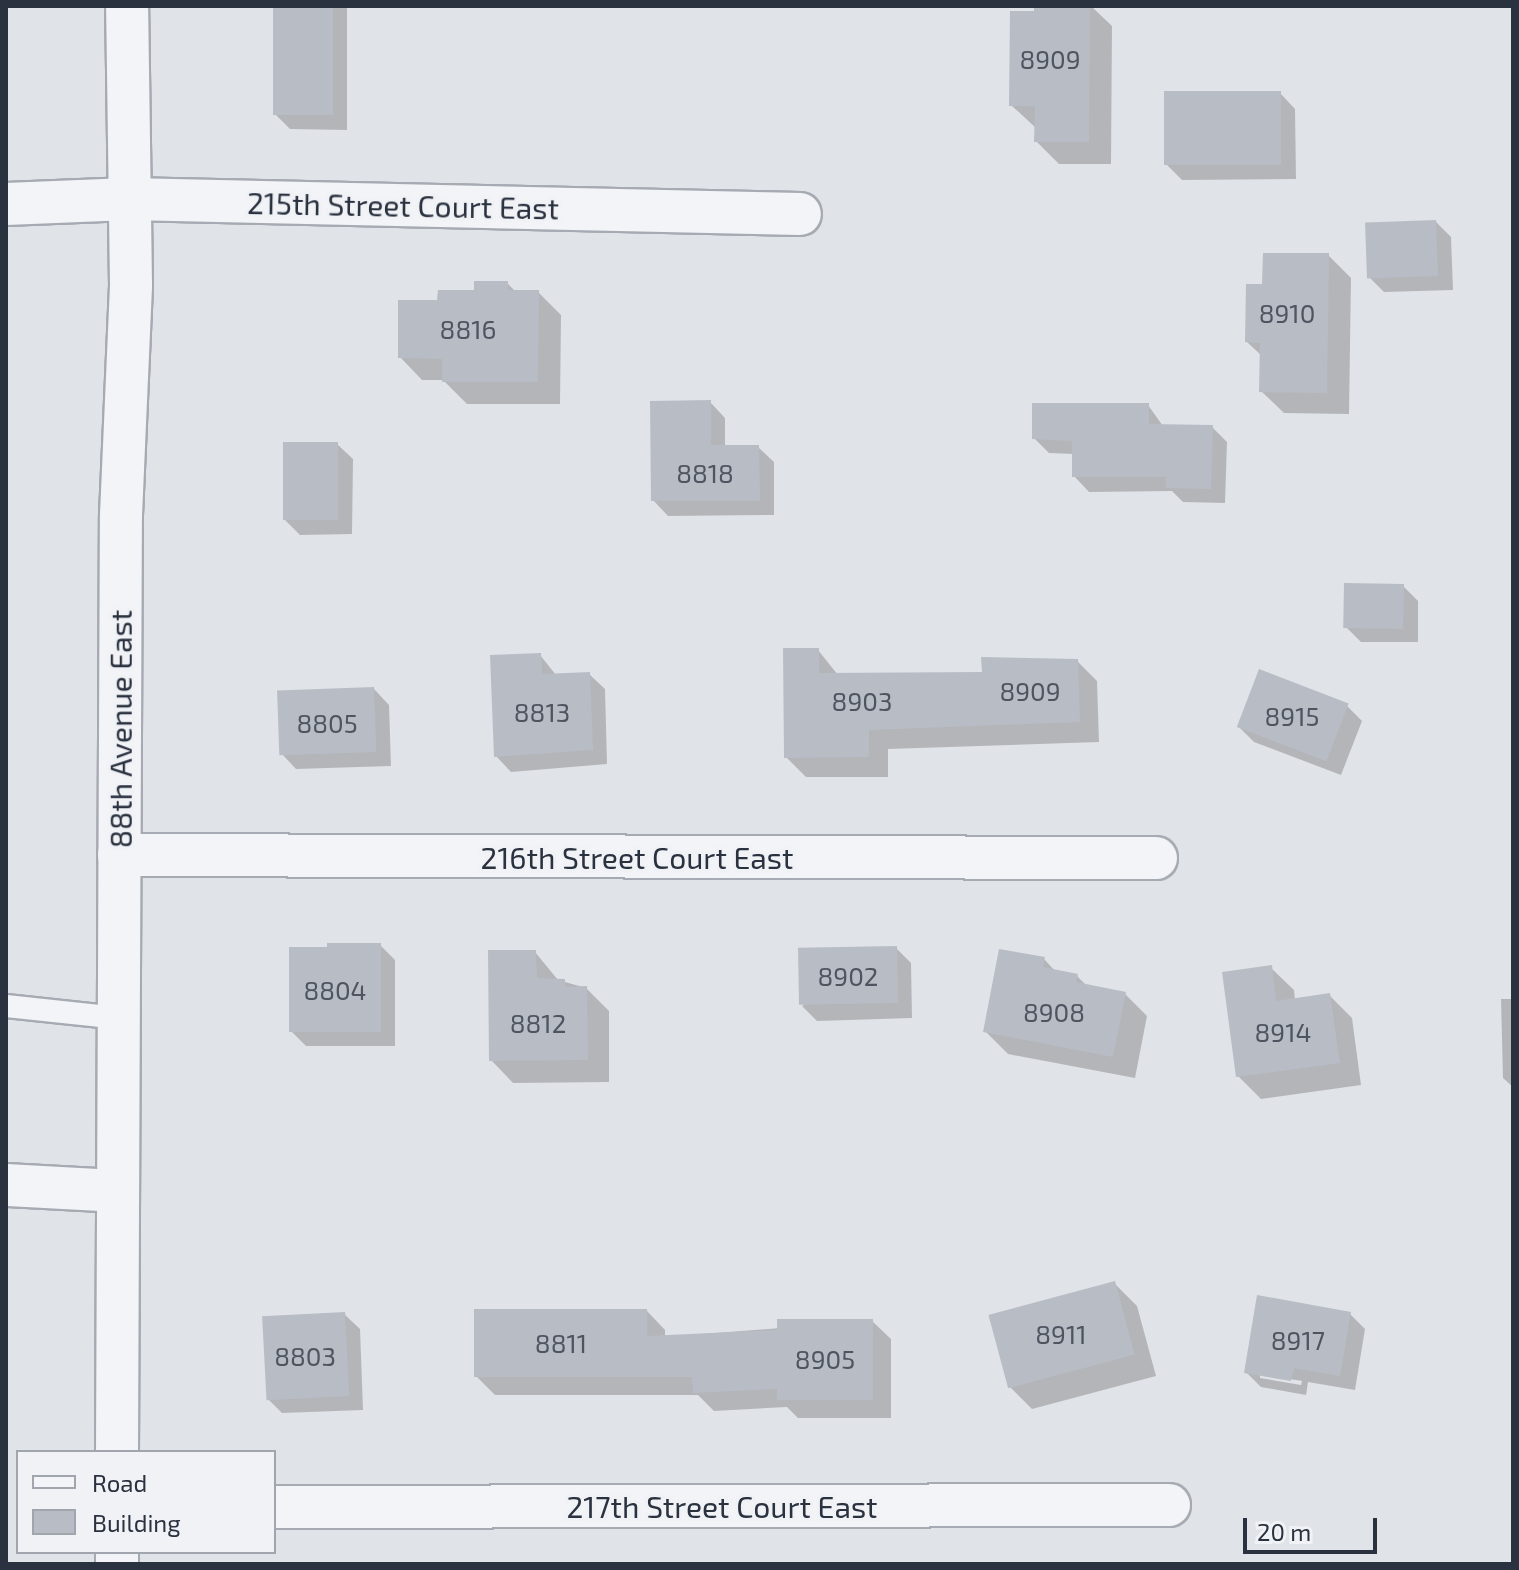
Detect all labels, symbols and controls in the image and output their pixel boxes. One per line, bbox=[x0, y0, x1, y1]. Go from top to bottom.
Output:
house number: 8909 bbox=[1019, 43, 1081, 75]
street label: 215th Street Court East bbox=[247, 184, 559, 226]
house number: 8910 bbox=[1259, 297, 1315, 329]
house number: 8816 bbox=[440, 313, 496, 345]
house number: 8818 bbox=[676, 457, 734, 489]
street label: 88th Avenue East bbox=[102, 609, 138, 849]
house number: 8909 bbox=[999, 675, 1061, 707]
house number: 8903 bbox=[832, 685, 892, 717]
house number: 8813 bbox=[514, 696, 570, 728]
house number: 8915 bbox=[1265, 700, 1319, 732]
house number: 8805 bbox=[296, 707, 358, 739]
street label: 216th Street Court East bbox=[481, 839, 793, 875]
house number: 8902 bbox=[818, 960, 878, 992]
house number: 8804 bbox=[303, 974, 367, 1006]
house number: 8908 bbox=[1023, 996, 1085, 1028]
house number: 8812 bbox=[510, 1007, 566, 1039]
house number: 8914 bbox=[1255, 1016, 1311, 1048]
house number: 8911 bbox=[1035, 1318, 1087, 1350]
house number: 8917 bbox=[1271, 1324, 1325, 1356]
house number: 8811 bbox=[535, 1327, 587, 1359]
house number: 8803 bbox=[274, 1340, 336, 1372]
house number: 8905 bbox=[795, 1343, 855, 1375]
legend bbox=[16, 1450, 276, 1554]
text: Road bbox=[92, 1468, 147, 1497]
street label: 217th Street Court East bbox=[566, 1488, 878, 1524]
scale bar bbox=[1247, 1502, 1381, 1552]
text: Building bbox=[92, 1508, 181, 1537]
text: 20 m bbox=[1257, 1517, 1311, 1546]

